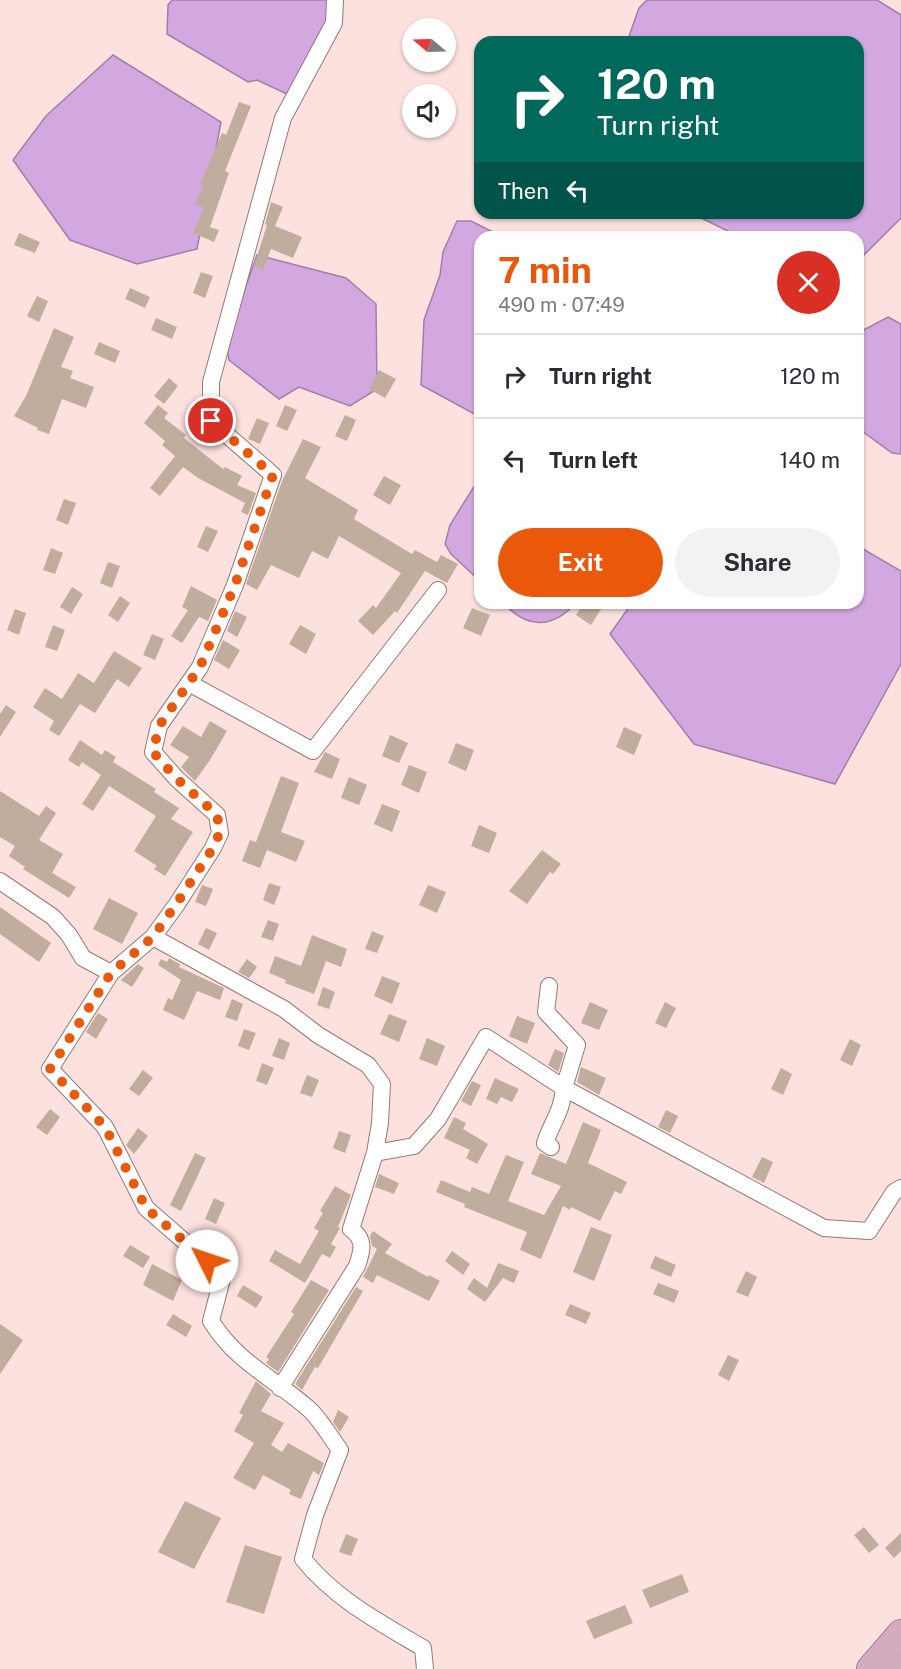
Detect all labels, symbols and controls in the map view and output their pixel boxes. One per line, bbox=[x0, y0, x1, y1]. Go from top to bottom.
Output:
north arrow bbox=[402, 18, 456, 72]
map controls bbox=[402, 18, 456, 138]
text: 120 m bbox=[597, 59, 716, 108]
icon: right bbox=[498, 60, 576, 138]
button: sound bbox=[402, 84, 456, 138]
text: Turn right bbox=[597, 109, 720, 141]
icon: left bbox=[561, 174, 594, 207]
text: Then bbox=[498, 178, 549, 204]
text: 7 min bbox=[498, 249, 592, 291]
button: close bbox=[777, 251, 840, 314]
text: 490 m · 07:49 bbox=[498, 293, 625, 317]
icon: right bbox=[498, 360, 531, 393]
text: Turn right bbox=[549, 363, 652, 389]
text: 120 m bbox=[780, 363, 840, 389]
pin bbox=[185, 395, 236, 446]
icon: arrive bbox=[194, 404, 227, 437]
icon: left bbox=[498, 444, 531, 477]
text: Turn left bbox=[549, 447, 638, 473]
text: 140 m bbox=[779, 447, 840, 473]
button: Exit bbox=[498, 528, 663, 597]
button: Share bbox=[675, 528, 840, 597]
position arrow bbox=[175, 1229, 239, 1293]

